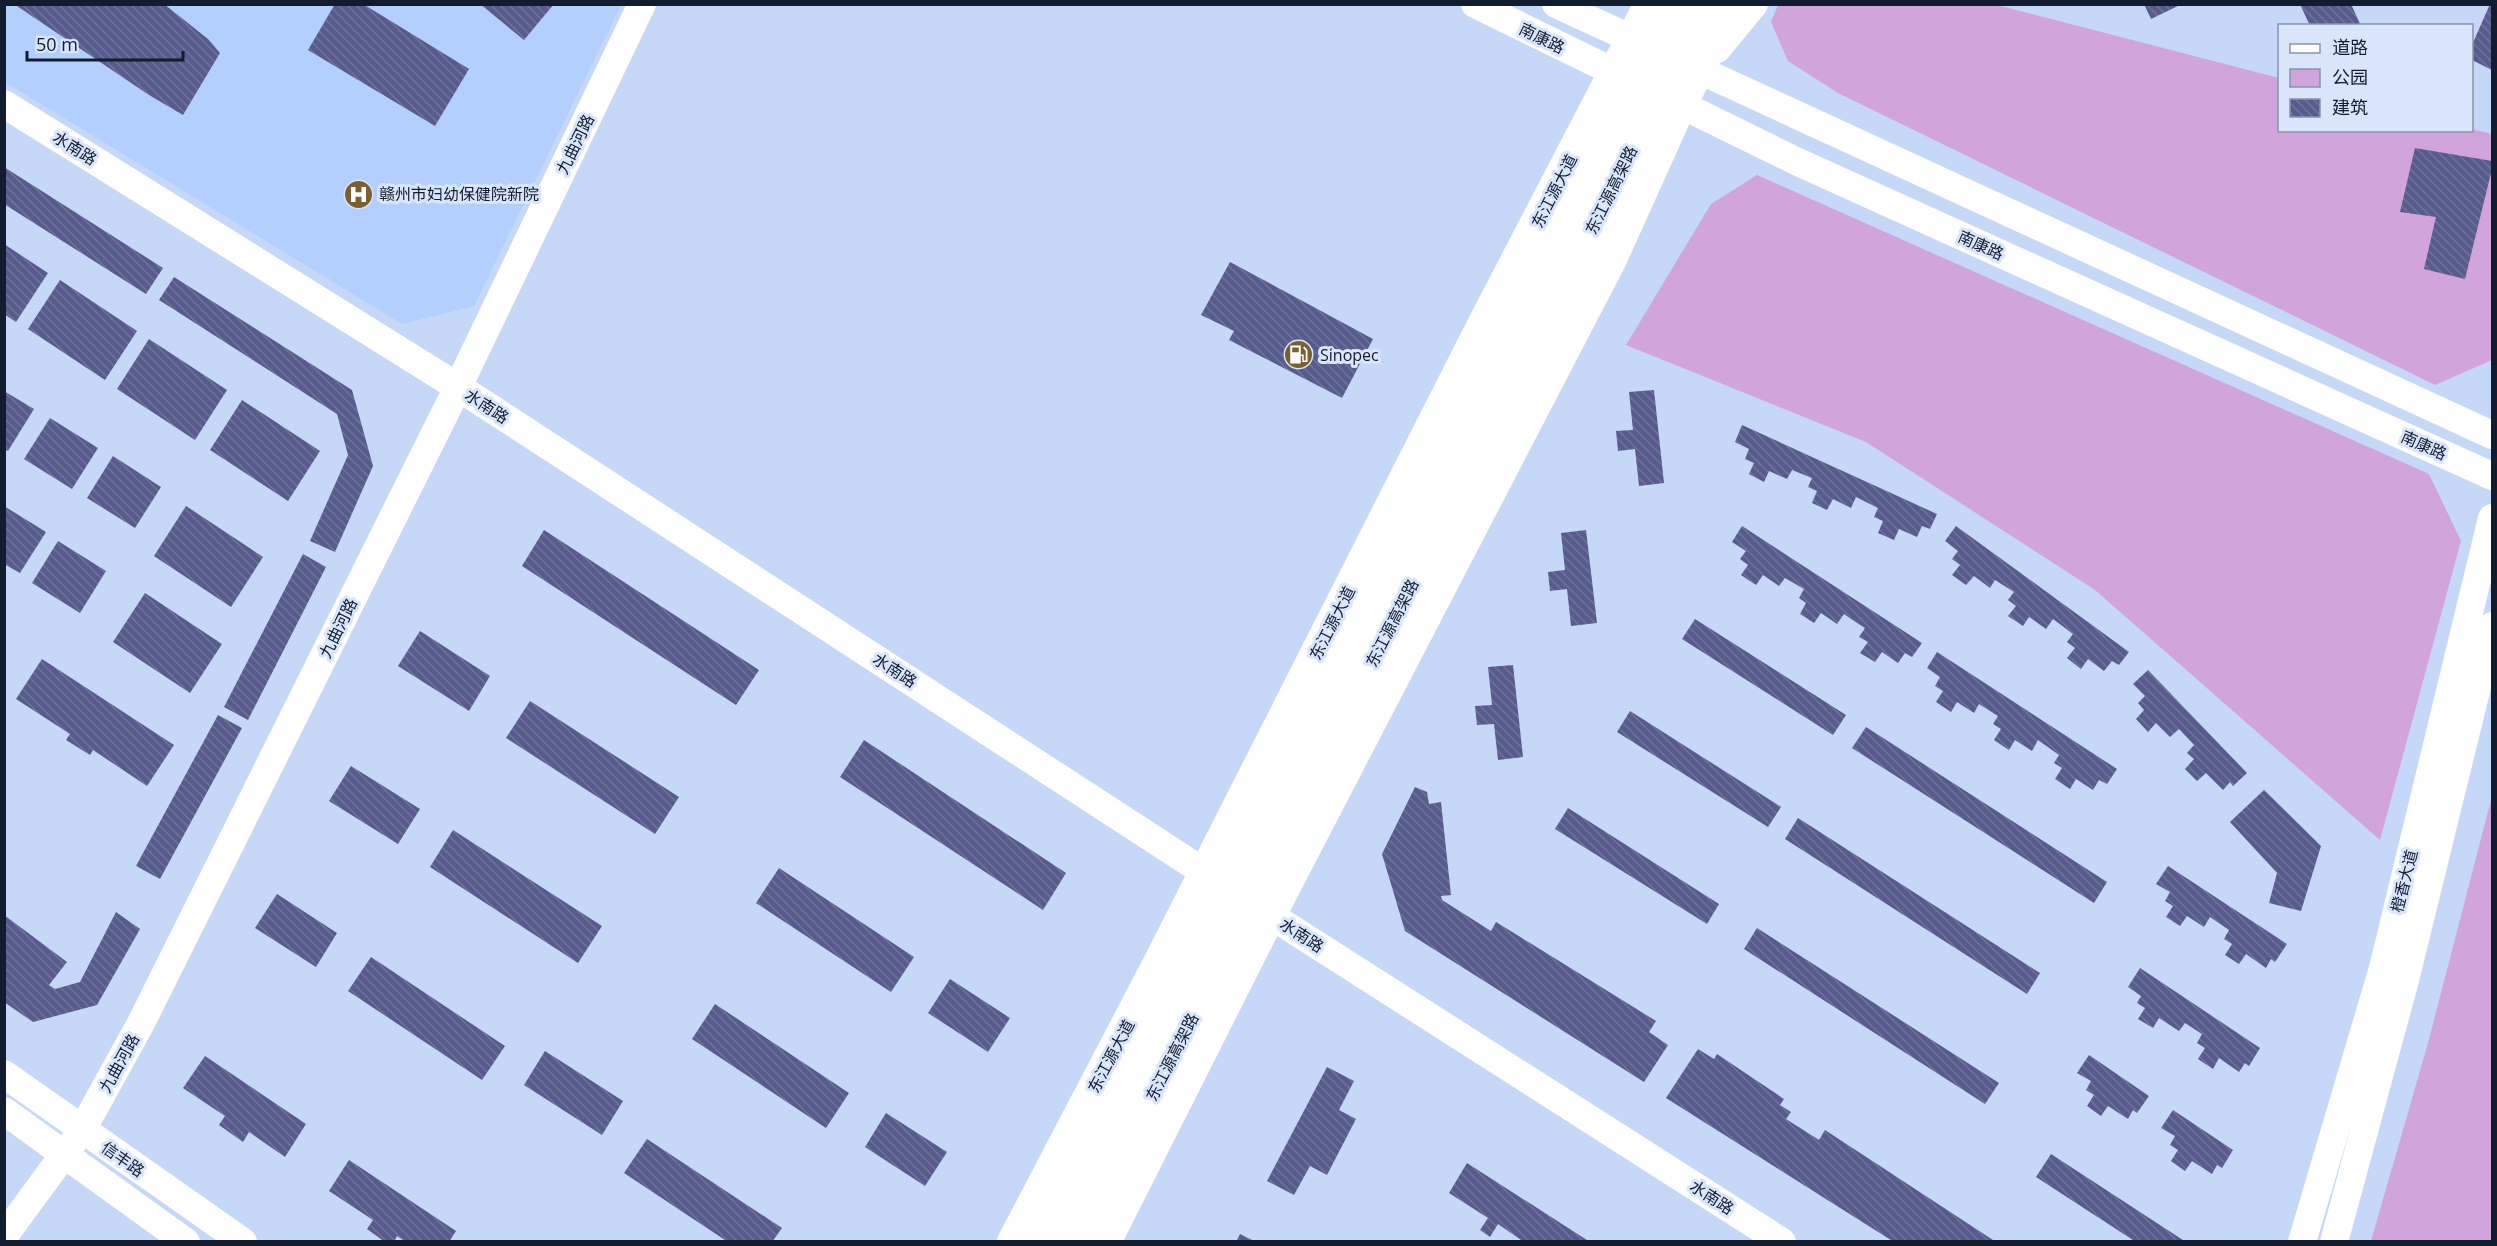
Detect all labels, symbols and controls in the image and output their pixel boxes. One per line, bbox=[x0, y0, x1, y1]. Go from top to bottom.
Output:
street label: 南康路 bbox=[1516, 18, 1568, 58]
scale bar bbox=[27, 24, 183, 62]
legend bbox=[2278, 24, 2473, 132]
text: 50 m bbox=[36, 32, 78, 56]
text: 道路 bbox=[2332, 35, 2368, 59]
text: 公园 bbox=[2332, 65, 2368, 89]
text: 建筑 bbox=[2332, 95, 2368, 119]
street label: 九曲河路 bbox=[551, 110, 599, 178]
street label: 水南路 bbox=[49, 126, 101, 170]
street label: 东江源高架路 bbox=[1580, 142, 1642, 238]
street label: 东江源大道 bbox=[1526, 150, 1582, 232]
hospital icon: 赣州市妇幼保健院新院 bbox=[342, 178, 374, 210]
place label: 赣州市妇幼保健院新院 bbox=[379, 183, 539, 205]
street label: 南康路 bbox=[1955, 225, 2007, 265]
fuel station icon: Sinopec bbox=[1283, 339, 1315, 371]
place label: Sinopec bbox=[1320, 344, 1379, 366]
street label: 水南路 bbox=[461, 384, 513, 428]
street label: 南康路 bbox=[2398, 425, 2450, 465]
street label: 东江源高架路 bbox=[1360, 575, 1424, 671]
street label: 东江源大道 bbox=[1304, 582, 1360, 664]
street label: 九曲河路 bbox=[314, 594, 362, 662]
street label: 水南路 bbox=[869, 648, 921, 692]
street label: 橙香大道 bbox=[2386, 847, 2422, 915]
street label: 水南路 bbox=[1276, 913, 1328, 957]
street label: 东江源高架路 bbox=[1140, 1009, 1204, 1105]
street label: 东江源大道 bbox=[1083, 1016, 1139, 1096]
street label: 九曲河路 bbox=[94, 1030, 144, 1096]
street label: 信丰路 bbox=[97, 1136, 149, 1182]
street label: 水南路 bbox=[1686, 1175, 1738, 1219]

